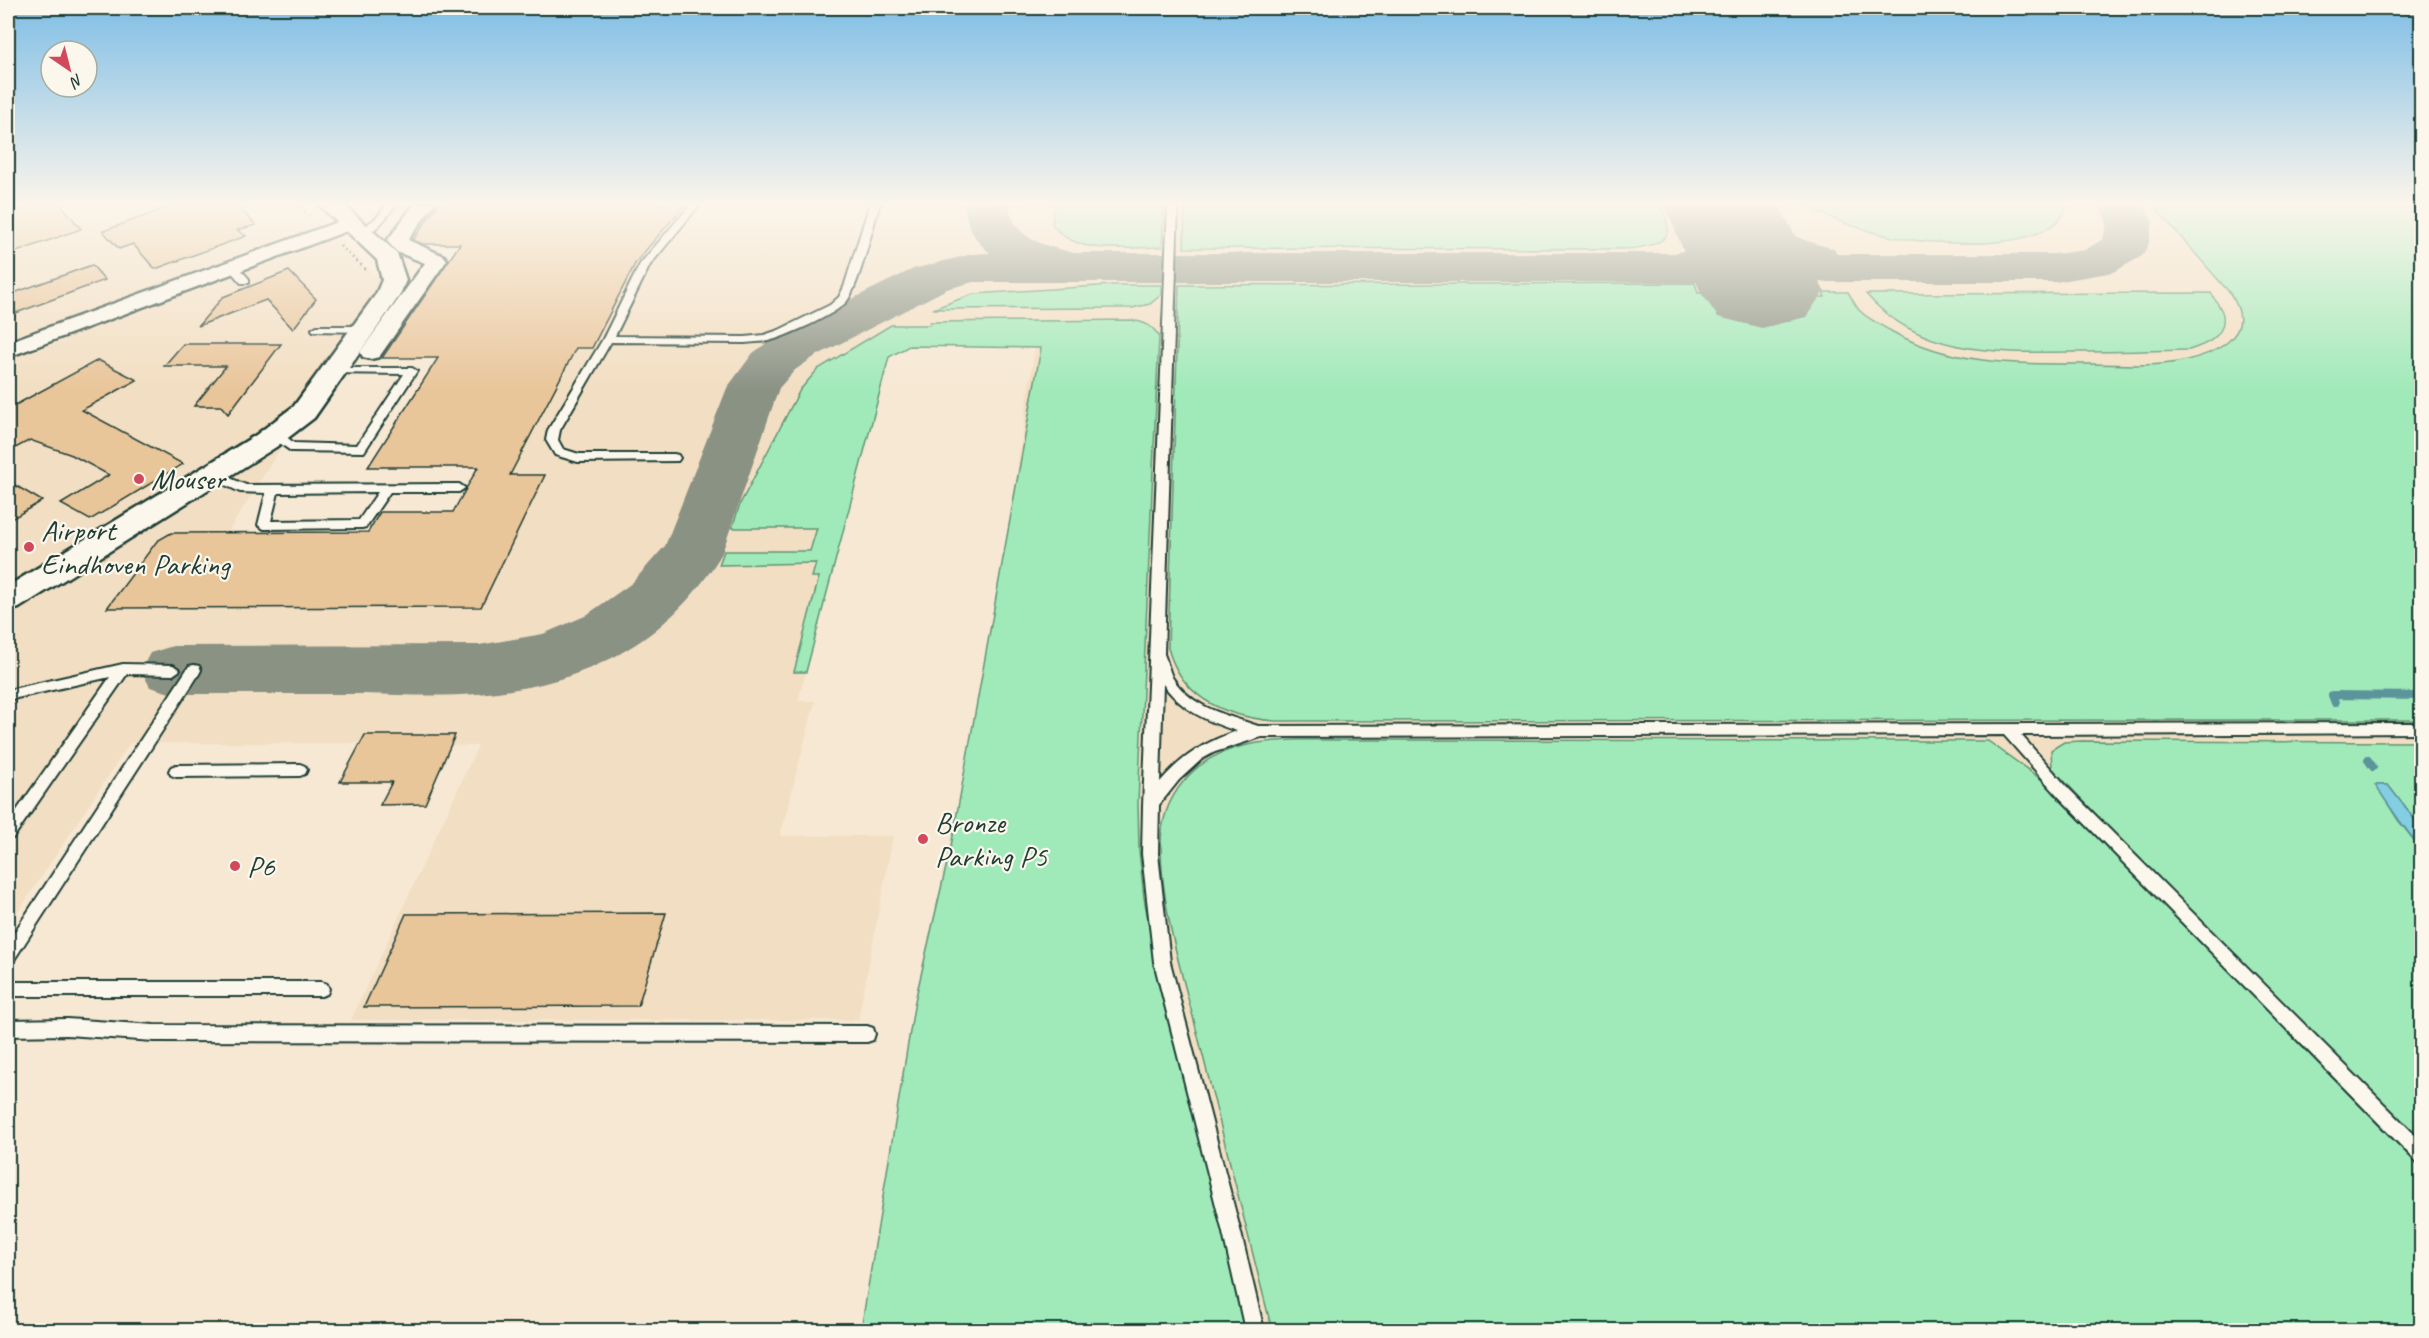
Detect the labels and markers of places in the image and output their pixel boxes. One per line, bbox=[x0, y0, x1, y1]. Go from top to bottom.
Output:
place label: Mouser bbox=[151, 460, 227, 498]
marker: Mouser bbox=[132, 472, 146, 486]
place label: Airport Eindhoven Parking bbox=[41, 511, 232, 583]
marker: Airport Eindhoven Parking bbox=[22, 540, 36, 554]
place label: Bronze Parking P5 bbox=[935, 803, 1049, 875]
marker: Bronze Parking P5 bbox=[916, 832, 930, 846]
place label: P6 bbox=[247, 847, 276, 885]
marker: P6 bbox=[228, 859, 242, 873]

